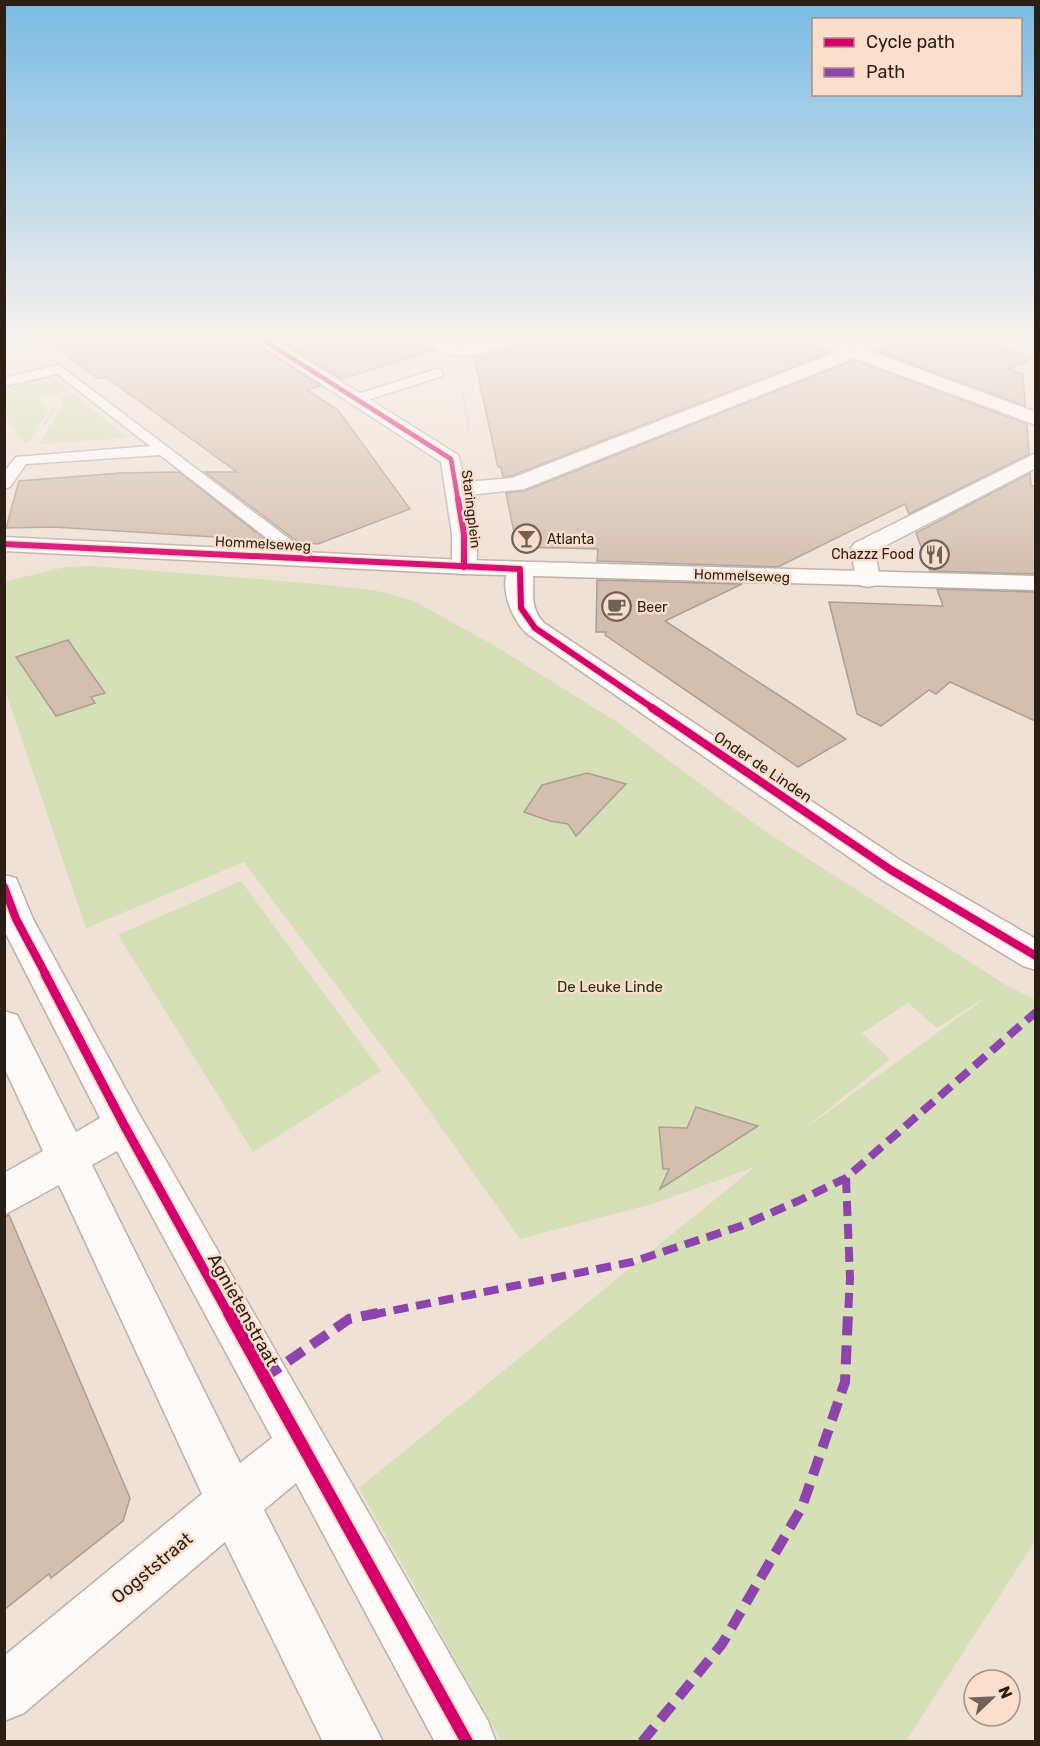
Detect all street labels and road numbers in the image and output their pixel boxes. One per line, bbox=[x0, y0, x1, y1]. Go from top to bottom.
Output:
street label: Staringplein bbox=[458, 469, 484, 549]
street label: Hommelseweg bbox=[215, 533, 311, 555]
street label: Hommelseweg bbox=[694, 566, 790, 586]
street label: Onder de Linden bbox=[711, 728, 815, 806]
street label: Agnietenstraat bbox=[203, 1250, 283, 1370]
street label: Oogststraat bbox=[107, 1528, 197, 1608]

